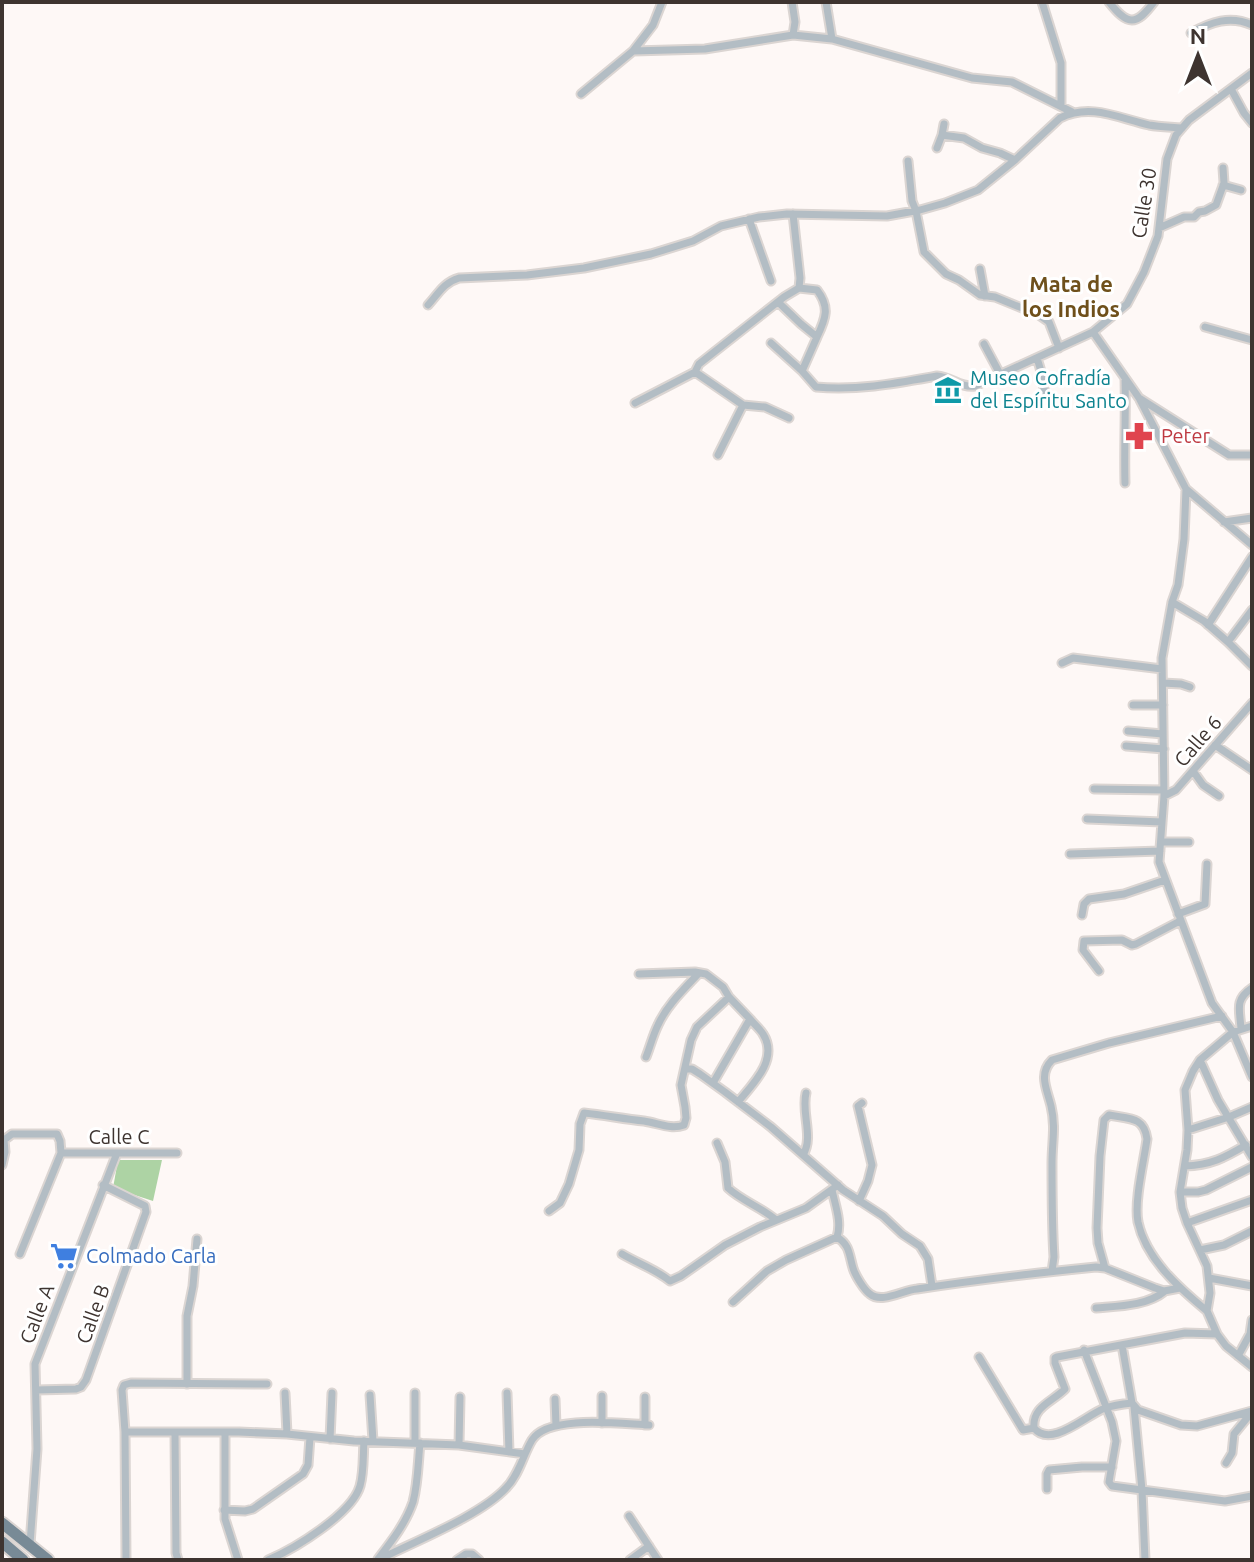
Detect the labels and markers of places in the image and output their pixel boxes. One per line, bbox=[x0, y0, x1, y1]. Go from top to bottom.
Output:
place label: Museo Cofradía del Espíritu Santo bbox=[970, 366, 1127, 412]
museum icon: Museo Cofradía del Espíritu Santo bbox=[933, 375, 963, 405]
pharmacy icon: Peter bbox=[1124, 421, 1154, 451]
place label: Peter bbox=[1161, 424, 1210, 447]
supermarket icon: Colmado Carla bbox=[49, 1241, 79, 1271]
place label: Colmado Carla bbox=[86, 1244, 216, 1267]

